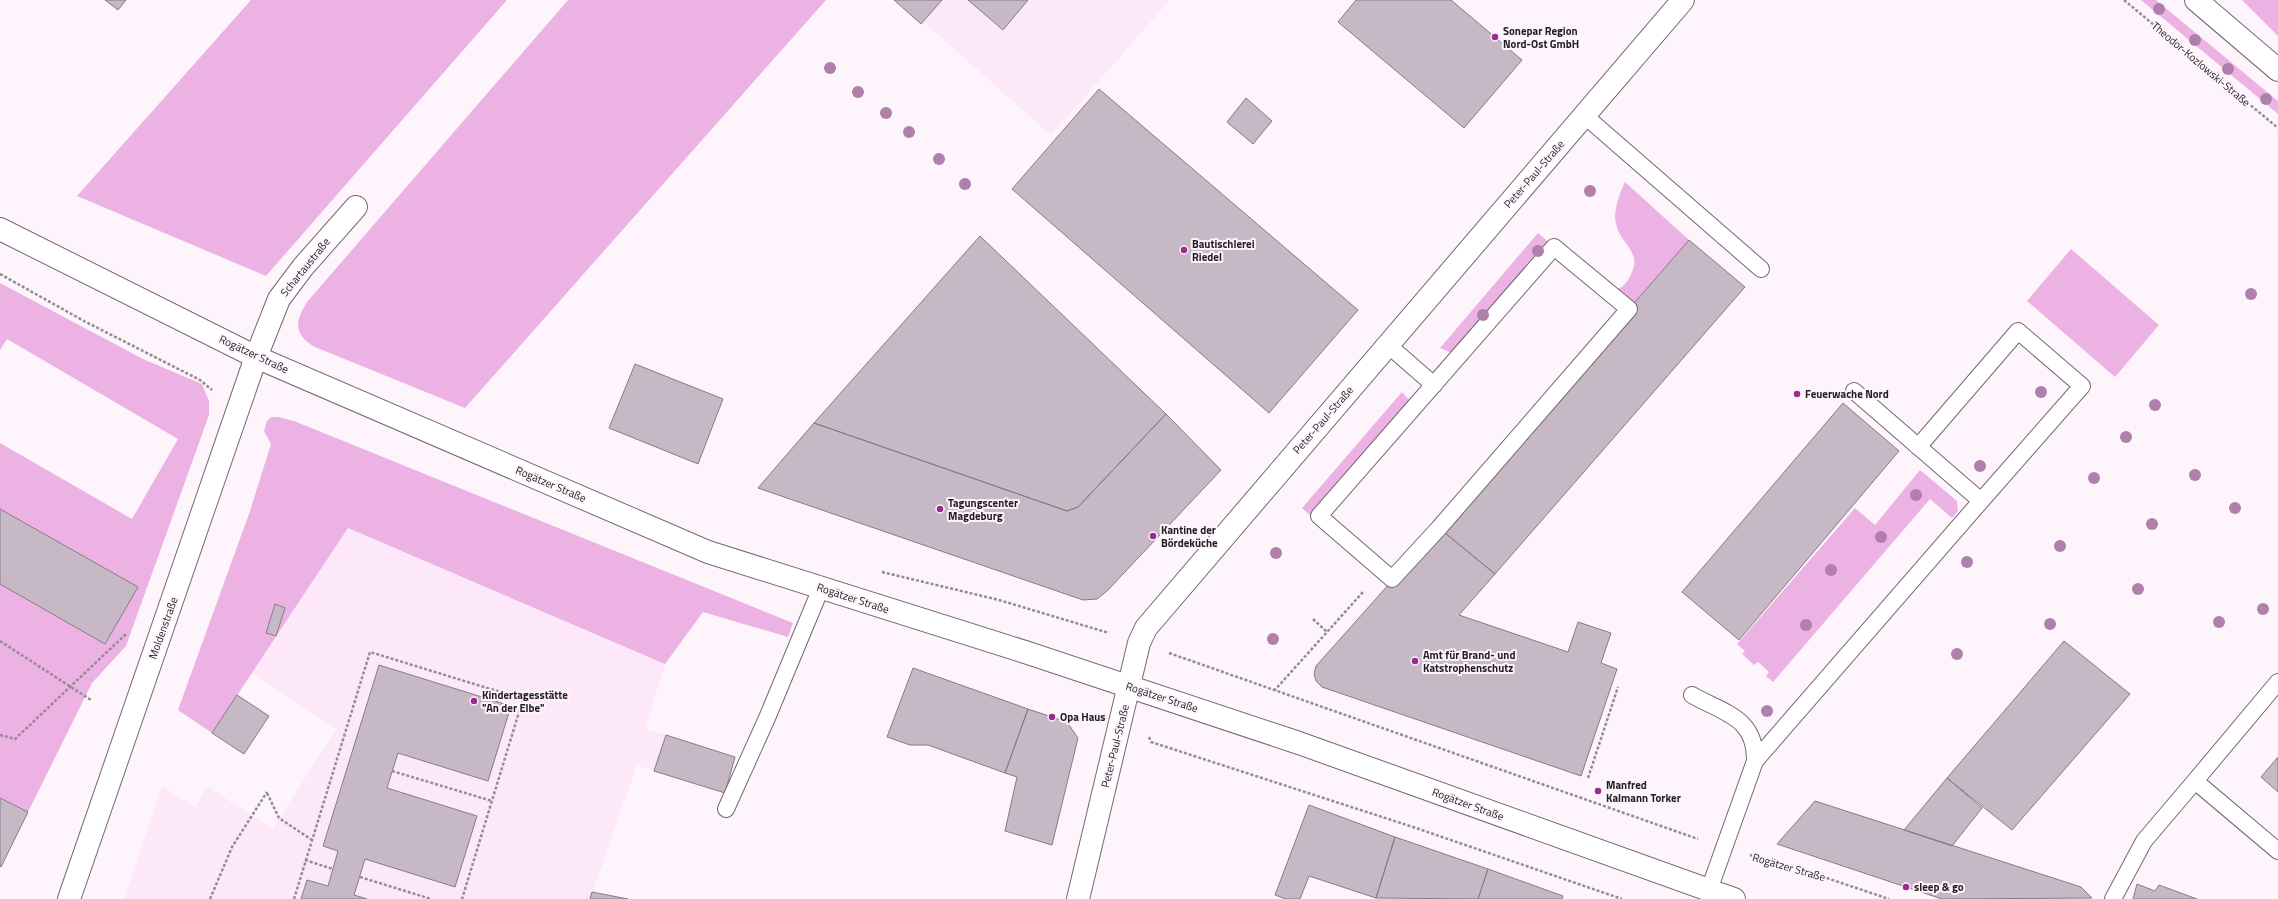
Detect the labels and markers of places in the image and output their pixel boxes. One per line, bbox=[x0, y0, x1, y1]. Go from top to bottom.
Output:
place label: Sonepar Region Nord-Ost GmbH bbox=[1503, 23, 1579, 52]
marker: Sonepar Region Nord-Ost GmbH bbox=[1490, 32, 1500, 42]
place label: Bautischlerei Riedel bbox=[1192, 236, 1255, 265]
marker: Bautischlerei Riedel bbox=[1179, 245, 1189, 255]
place label: Feuerwache Nord bbox=[1805, 386, 1889, 402]
marker: Feuerwache Nord bbox=[1792, 389, 1802, 399]
place label: Tagungscenter Magdeburg bbox=[948, 495, 1018, 524]
marker: Tagungscenter Magdeburg bbox=[935, 504, 945, 514]
place label: Kantine der Bördeküche bbox=[1161, 522, 1218, 551]
marker: Kantine der Bördeküche bbox=[1148, 531, 1158, 541]
place label: Amt für Brand- und Katstrophenschutz bbox=[1423, 647, 1515, 676]
marker: Amt für Brand- und Katstrophenschutz bbox=[1410, 656, 1420, 666]
place label: Kindertagesstätte "An der Elbe" bbox=[482, 687, 568, 716]
marker: Kindertagesstätte "An der Elbe" bbox=[469, 696, 479, 706]
place label: Opa Haus bbox=[1060, 709, 1106, 725]
marker: Opa Haus bbox=[1047, 712, 1057, 722]
place label: Manfred Kalmann Torker bbox=[1606, 777, 1681, 806]
marker: Manfred Kalmann Torker bbox=[1593, 786, 1603, 796]
place label: sleep & go bbox=[1914, 879, 1964, 895]
marker: sleep & go bbox=[1901, 882, 1911, 892]

